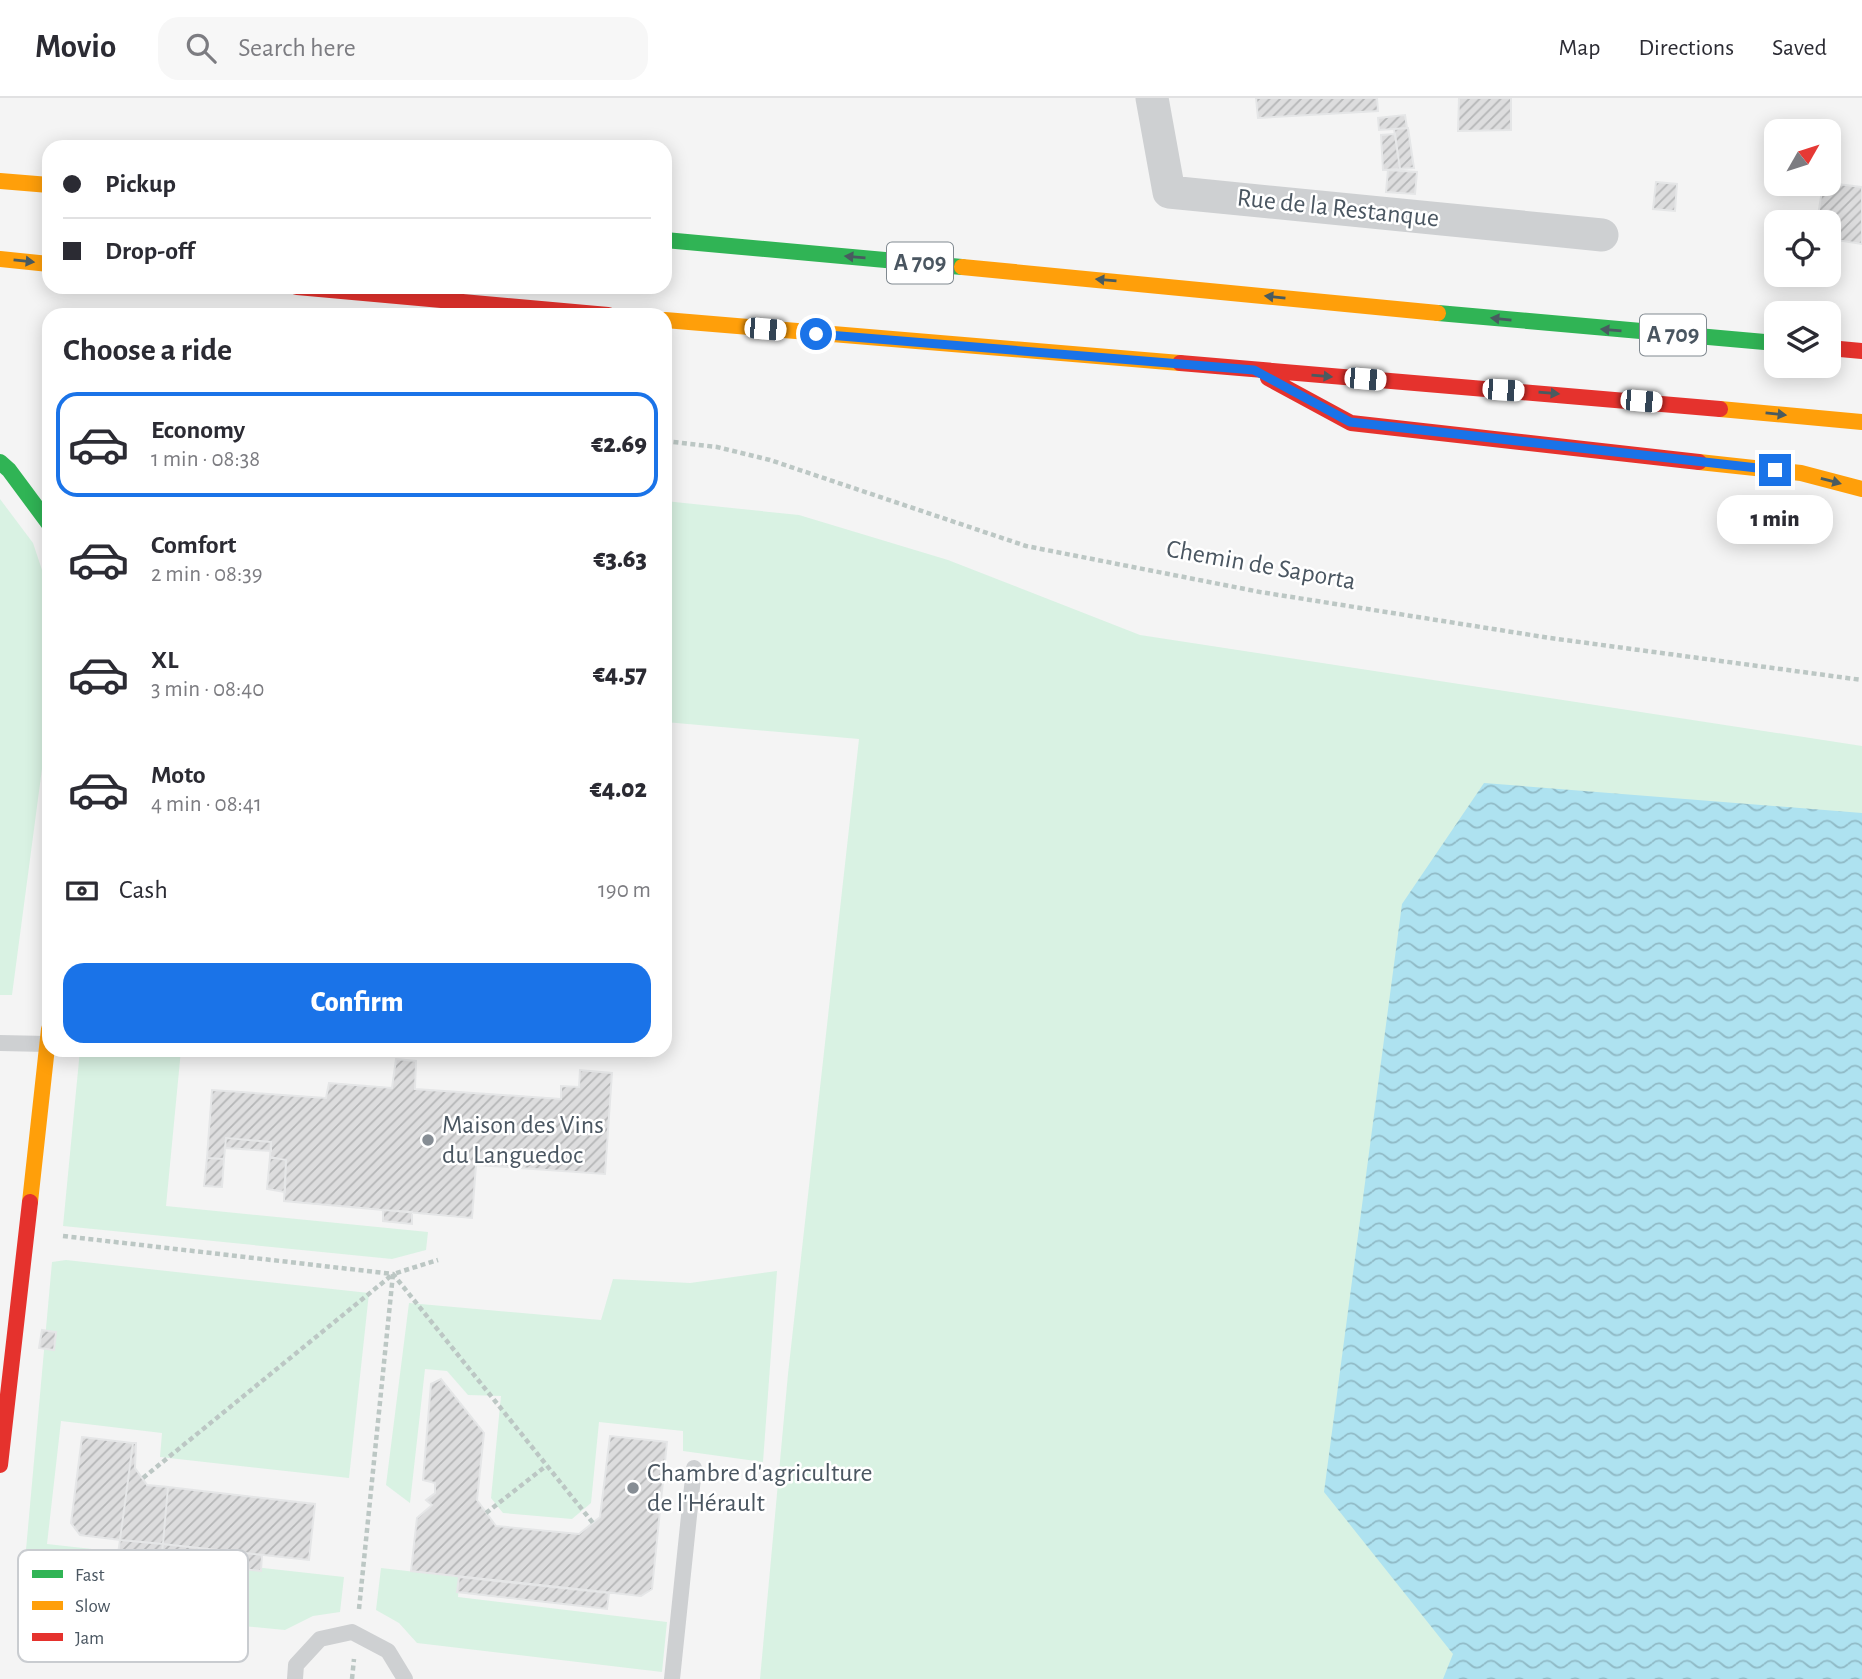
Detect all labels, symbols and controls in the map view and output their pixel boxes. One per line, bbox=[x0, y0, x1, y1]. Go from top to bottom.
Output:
search box bbox=[158, 17, 648, 80]
icon: search bbox=[182, 29, 220, 67]
text: Movio bbox=[35, 31, 116, 64]
text: Search here bbox=[238, 35, 356, 61]
text: Map bbox=[1558, 36, 1600, 60]
text: Directions bbox=[1638, 36, 1734, 60]
text: Saved bbox=[1772, 36, 1827, 60]
north arrow bbox=[1764, 119, 1841, 196]
map controls bbox=[1764, 119, 1841, 378]
text: Pickup bbox=[105, 171, 176, 197]
street label: Rue de la Restanque bbox=[1236, 184, 1440, 232]
button: locate bbox=[1764, 210, 1841, 287]
text: Drop-off bbox=[105, 238, 194, 264]
road number: A 709 bbox=[887, 243, 953, 284]
one-way arrow bbox=[844, 251, 866, 262]
one-way arrow bbox=[14, 256, 36, 267]
one-way arrow bbox=[1095, 274, 1117, 285]
one-way arrow bbox=[1263, 291, 1285, 302]
button: layers bbox=[1764, 301, 1841, 378]
one-way arrow bbox=[1490, 314, 1512, 325]
road number: A 709 bbox=[1640, 314, 1706, 356]
car bbox=[744, 317, 787, 341]
route start bbox=[800, 318, 832, 350]
one-way arrow bbox=[1599, 324, 1621, 335]
text: Choose a ride bbox=[63, 334, 232, 366]
car bbox=[1344, 367, 1387, 391]
one-way arrow bbox=[1312, 371, 1334, 382]
car bbox=[1482, 378, 1525, 402]
one-way arrow bbox=[1538, 388, 1560, 399]
car bbox=[1620, 389, 1663, 413]
one-way arrow bbox=[1765, 409, 1787, 420]
icon: car bbox=[67, 413, 130, 476]
text: Economy bbox=[151, 417, 245, 443]
text: €2.69 bbox=[591, 431, 647, 457]
text: 1 min · 08:38 bbox=[151, 448, 260, 471]
route end bbox=[1759, 454, 1791, 486]
one-way arrow bbox=[1821, 476, 1843, 487]
callout: 1 min bbox=[1717, 494, 1833, 544]
text: 1 min bbox=[1751, 508, 1799, 531]
icon: car bbox=[67, 528, 130, 591]
text: Comfort bbox=[151, 532, 236, 558]
street label: Chemin de Saporta bbox=[1164, 536, 1358, 594]
text: €3.63 bbox=[594, 546, 647, 572]
text: 2 min · 08:39 bbox=[151, 563, 263, 586]
icon: car bbox=[67, 643, 130, 706]
text: XL bbox=[151, 647, 178, 673]
text: €4.57 bbox=[593, 661, 647, 687]
text: 3 min · 08:40 bbox=[151, 678, 264, 701]
icon: car bbox=[67, 758, 130, 821]
text: Moto bbox=[151, 762, 206, 788]
text: €4.02 bbox=[590, 776, 647, 802]
text: 4 min · 08:41 bbox=[151, 793, 262, 816]
icon: cash bbox=[63, 872, 101, 910]
text: Cash bbox=[119, 877, 168, 903]
text: 190 m bbox=[598, 879, 651, 902]
button: Confirm bbox=[63, 963, 651, 1043]
place label: Maison des Vins du Languedoc bbox=[442, 1112, 604, 1168]
marker: Maison des Vins du Languedoc bbox=[420, 1132, 436, 1148]
place label: Chambre d'agriculture de l'Hérault bbox=[647, 1460, 873, 1516]
marker: Chambre d'agriculture de l'Hérault bbox=[625, 1480, 641, 1496]
legend bbox=[18, 1550, 248, 1662]
text: Fast bbox=[75, 1566, 105, 1585]
text: Slow bbox=[75, 1597, 111, 1616]
text: Jam bbox=[75, 1629, 104, 1648]

